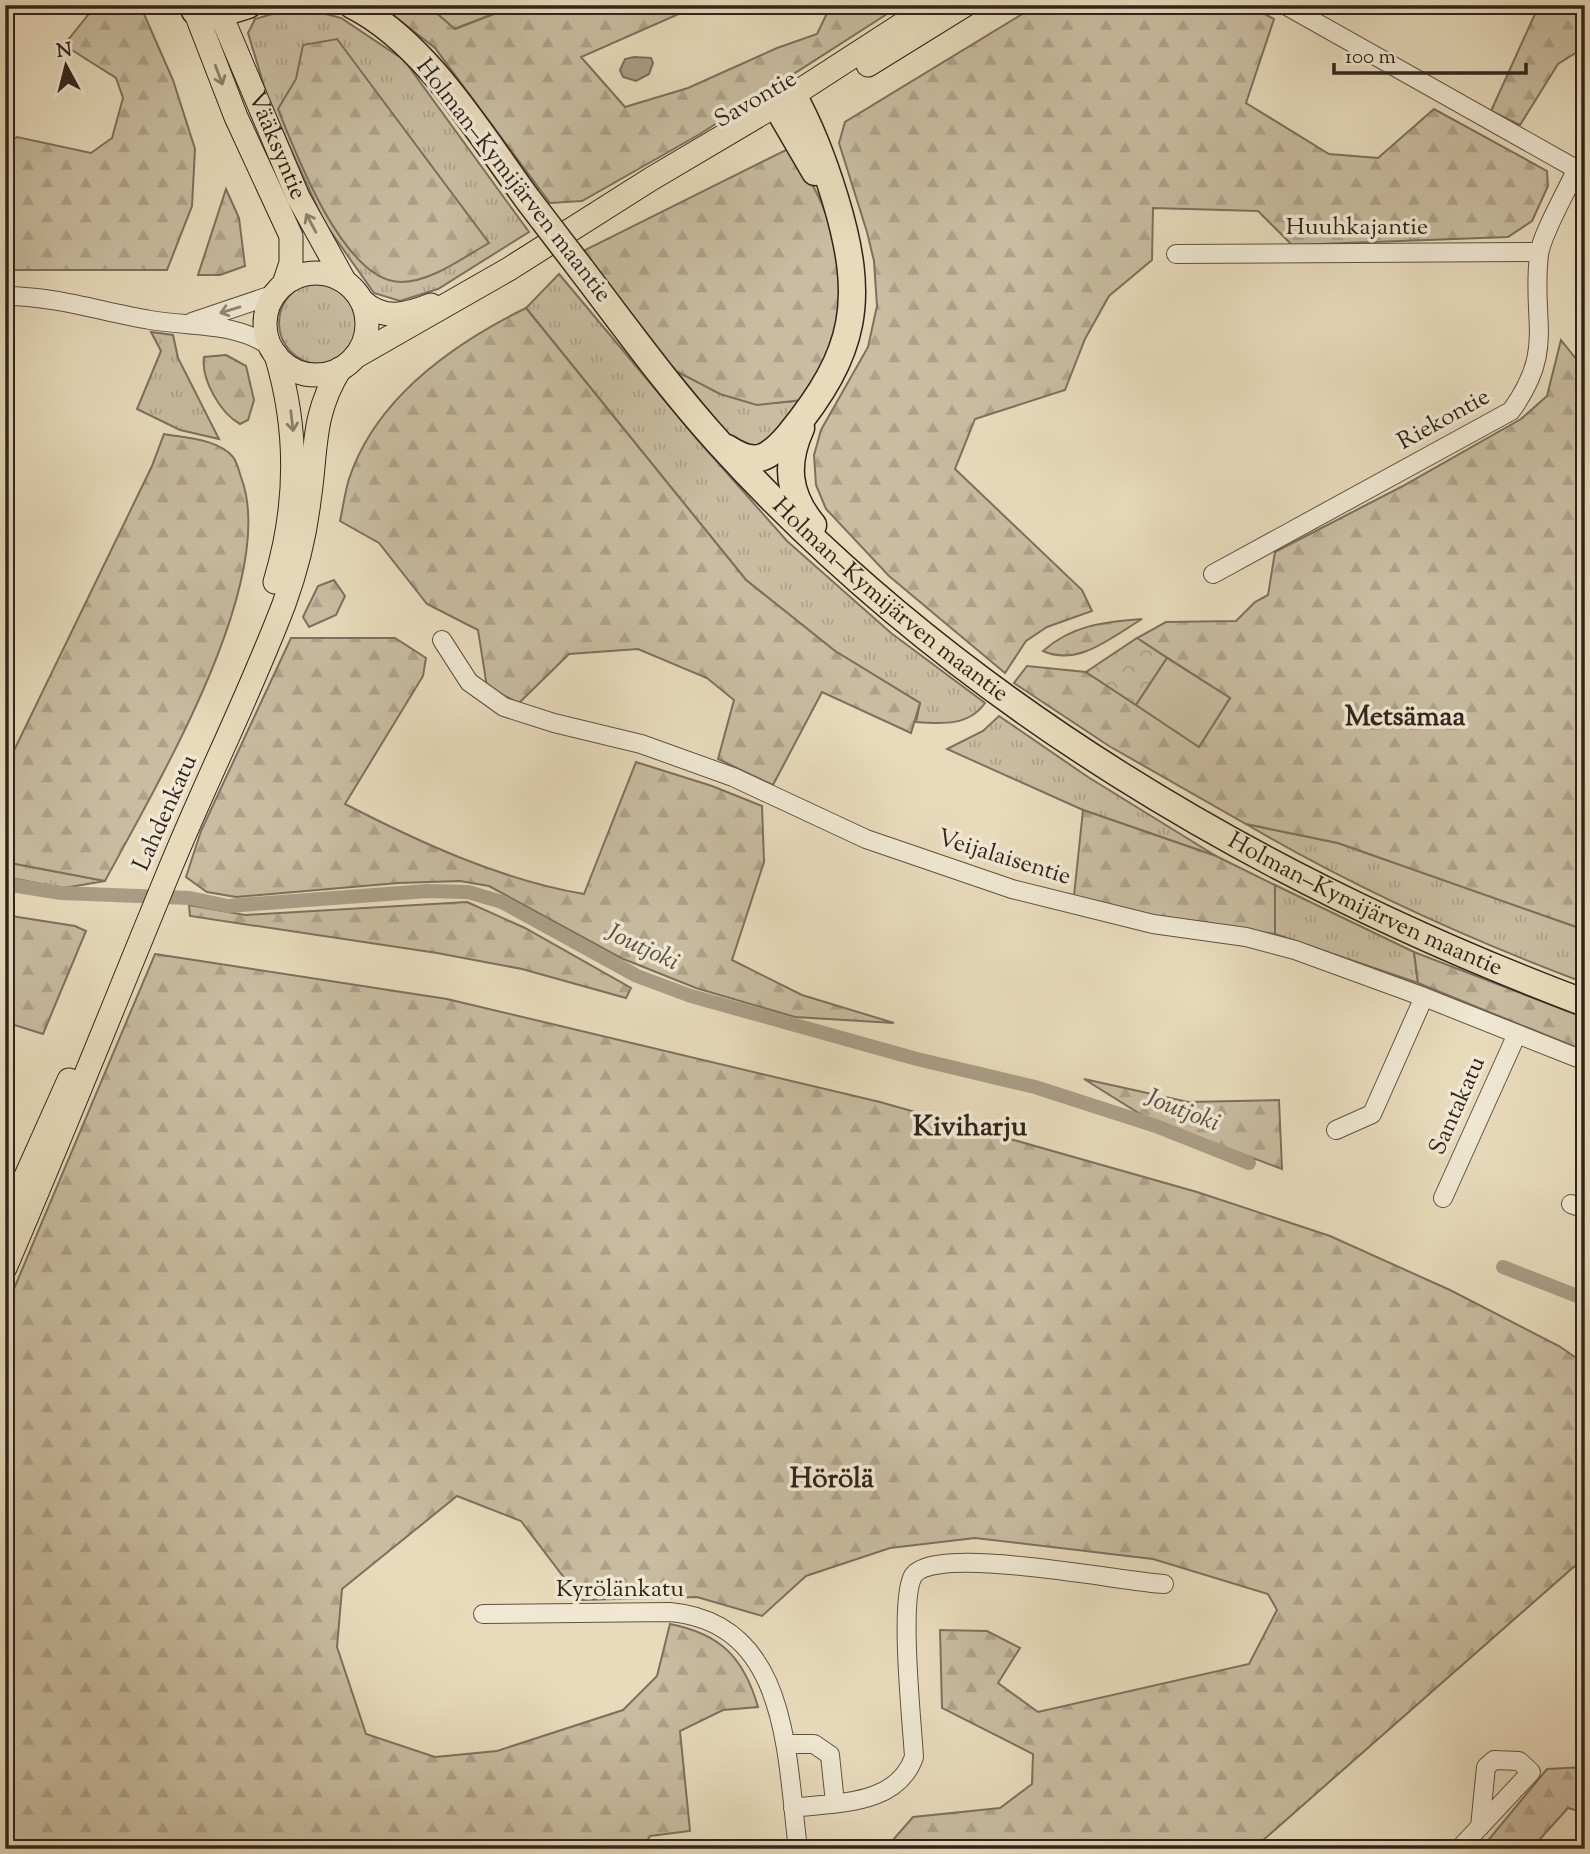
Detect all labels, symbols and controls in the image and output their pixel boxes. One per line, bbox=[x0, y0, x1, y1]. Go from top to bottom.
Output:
north arrow bbox=[32, 32, 102, 102]
scale bar bbox=[1334, 32, 1527, 76]
text: N bbox=[55, 37, 73, 66]
text: 100 m bbox=[1345, 43, 1396, 73]
street label: Holman–Kymijärven maantie bbox=[407, 52, 619, 310]
street label: Savontie bbox=[709, 63, 803, 137]
one-way arrow bbox=[214, 64, 227, 85]
street label: Vääksyntie bbox=[238, 86, 314, 205]
street label: Huuhkajantie bbox=[1286, 211, 1428, 245]
one-way arrow bbox=[304, 213, 318, 233]
one-way arrow bbox=[219, 305, 241, 318]
street label: Riekontie bbox=[1392, 381, 1496, 459]
one-way arrow bbox=[285, 410, 298, 432]
street label: Holman–Kymijärven maantie bbox=[764, 491, 1015, 711]
district label: Metsämaa bbox=[1345, 698, 1465, 738]
street label: Lahdenkatu bbox=[125, 749, 207, 877]
street label: Veijalaisentie bbox=[933, 822, 1075, 894]
street label: Holman–Kymijärven maantie bbox=[1221, 825, 1507, 986]
water label: Joutjoki bbox=[598, 914, 685, 981]
street label: Santakatu bbox=[1421, 1051, 1495, 1161]
water label: Joutjoki bbox=[1138, 1079, 1225, 1142]
district label: Kiviharju bbox=[913, 1108, 1028, 1148]
district label: Hörölä bbox=[790, 1460, 874, 1500]
street label: Kyrölänkatu bbox=[556, 1573, 684, 1607]

